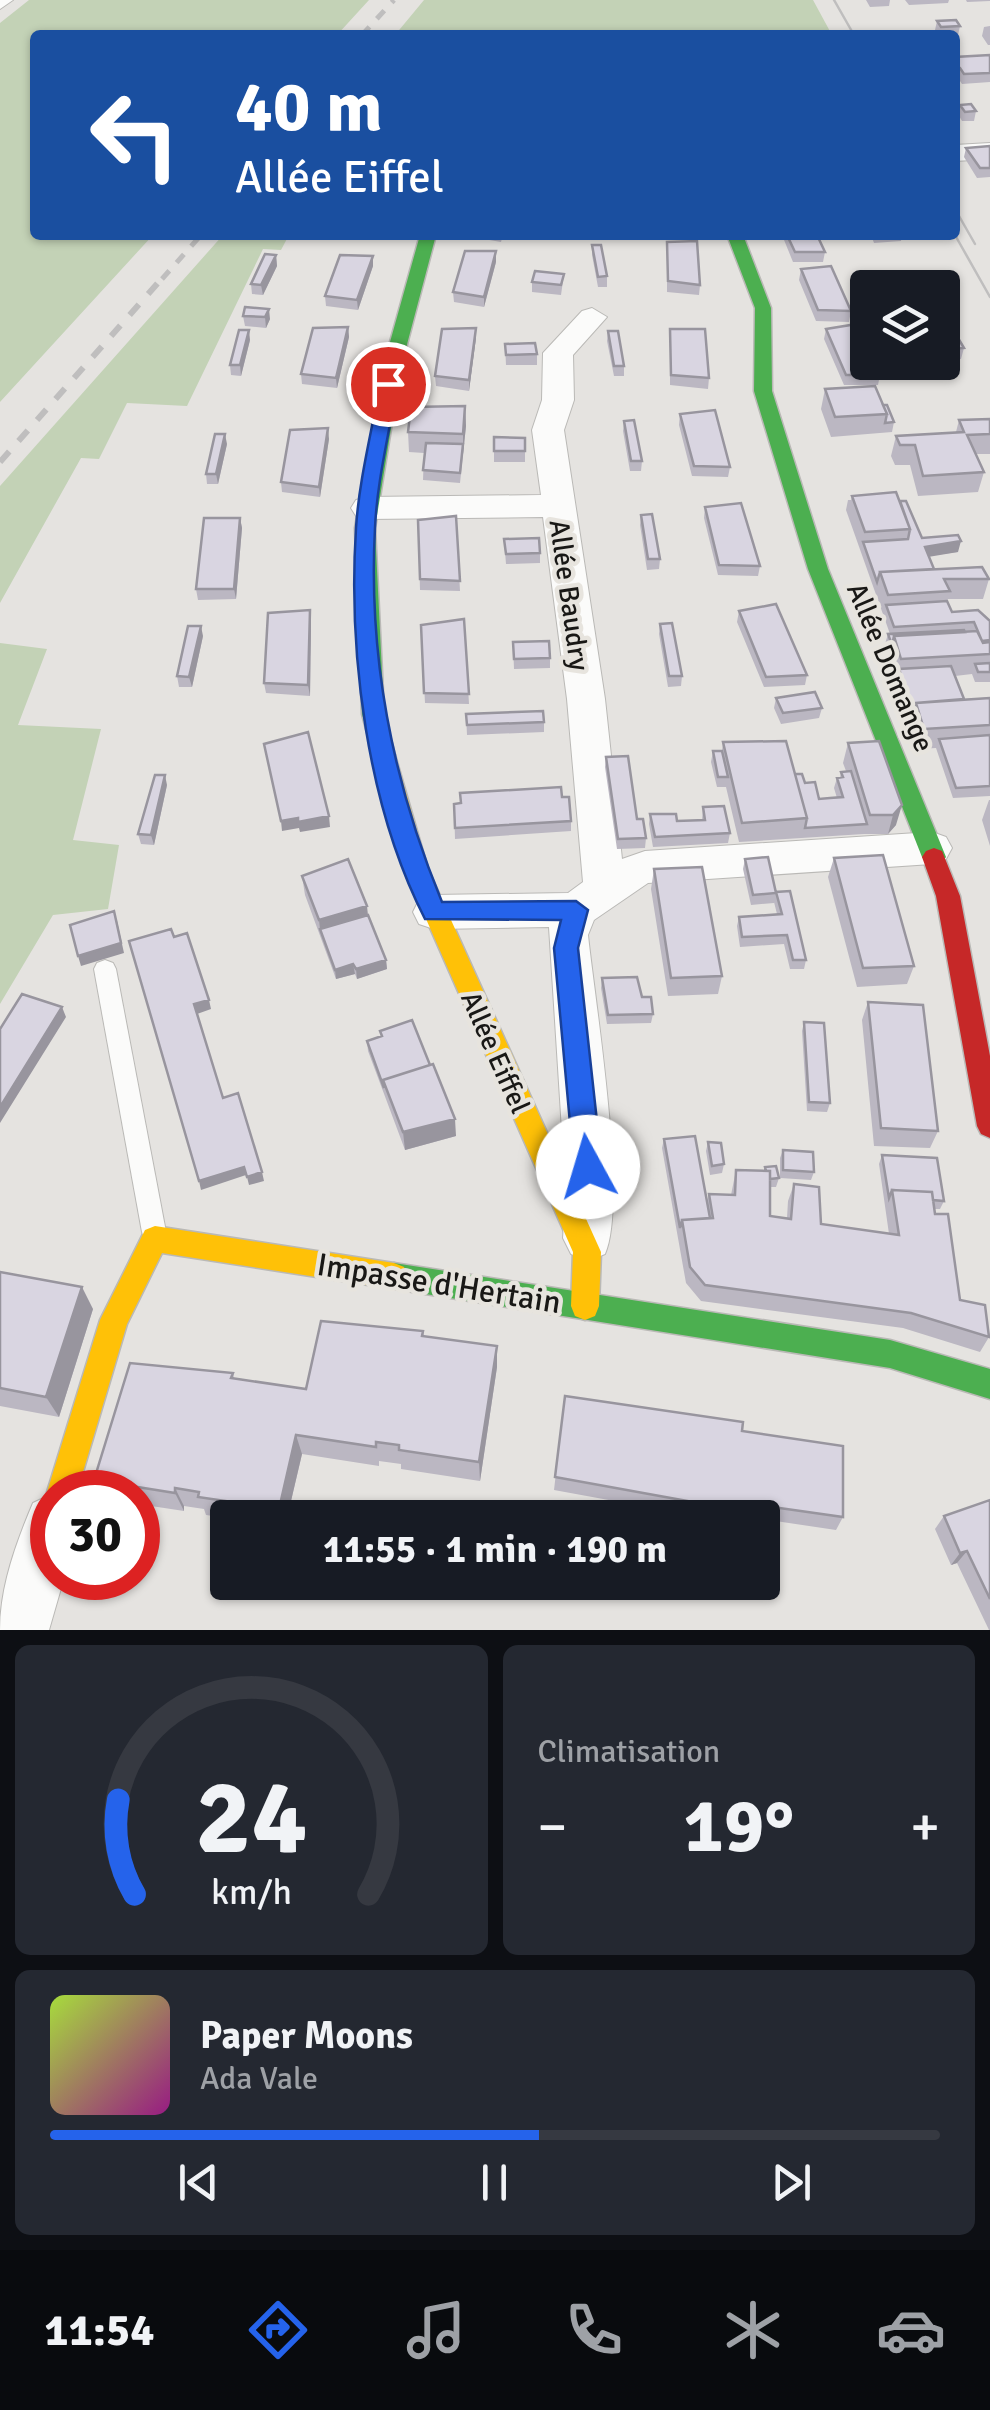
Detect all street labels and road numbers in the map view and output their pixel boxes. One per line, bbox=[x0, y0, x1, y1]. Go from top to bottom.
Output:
street label: Allée Baudry bbox=[542, 517, 596, 673]
street label: Allée Domange bbox=[839, 578, 941, 757]
street label: Allée Eiffel bbox=[453, 986, 537, 1119]
street label: Impasse d'Hertain bbox=[314, 1245, 564, 1322]

